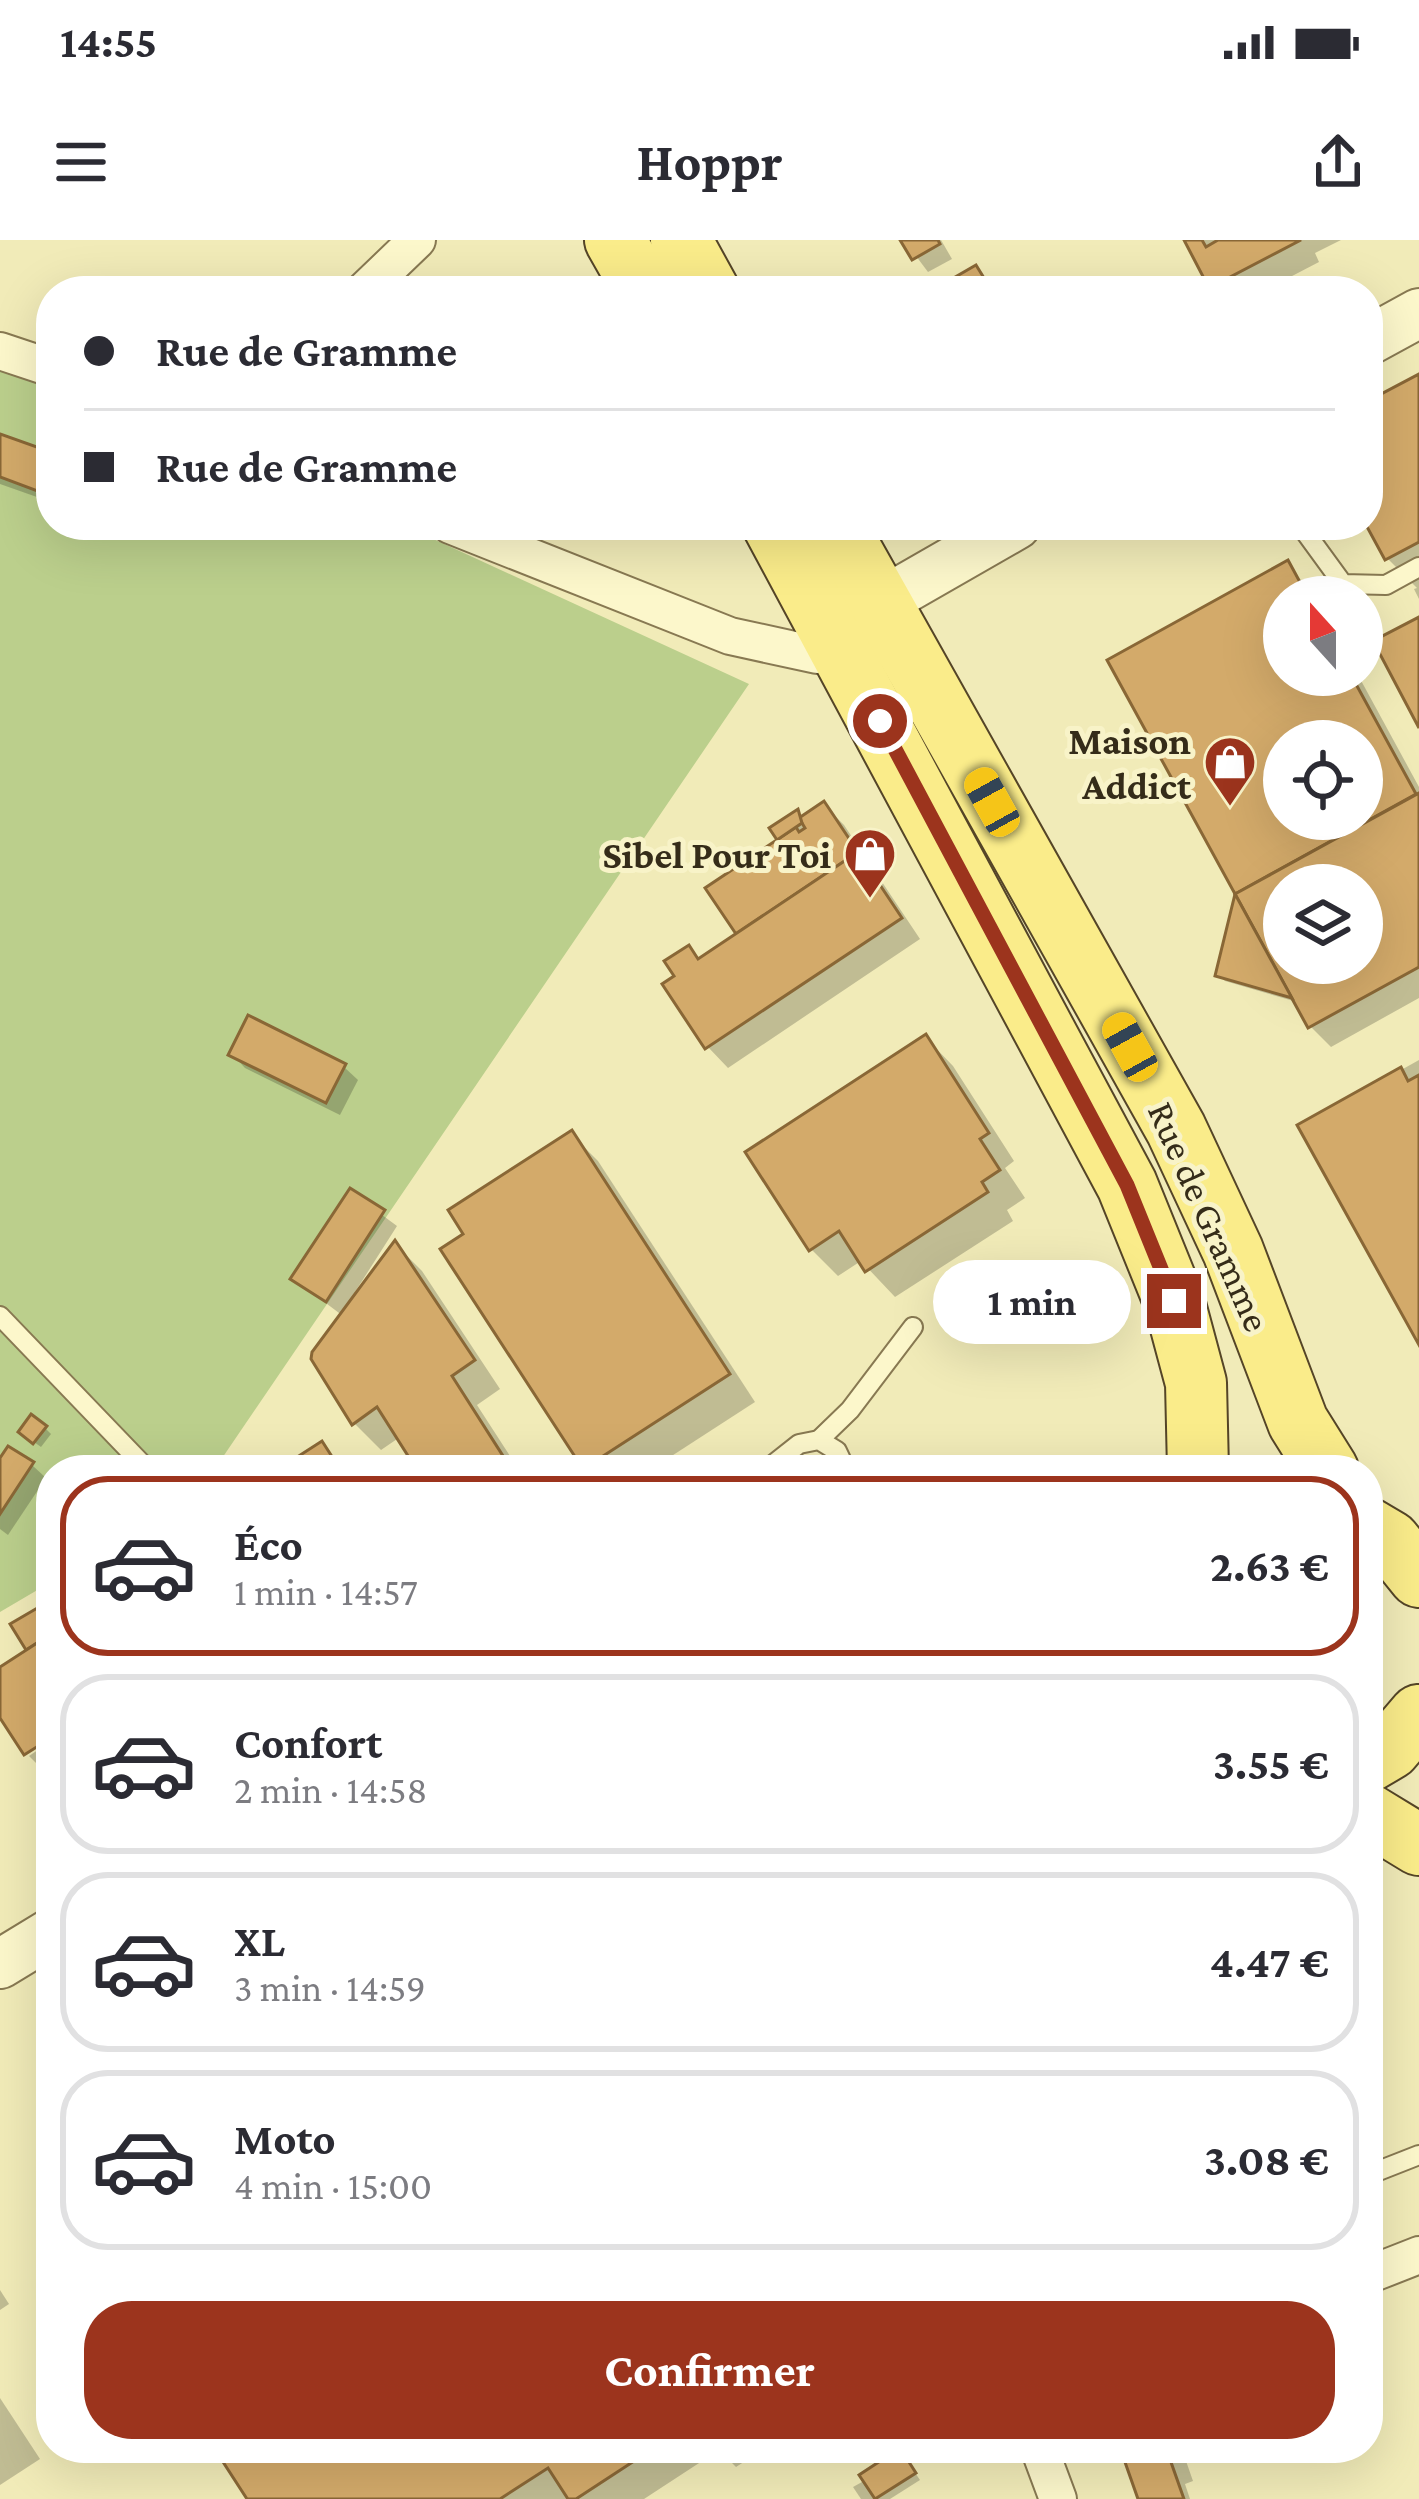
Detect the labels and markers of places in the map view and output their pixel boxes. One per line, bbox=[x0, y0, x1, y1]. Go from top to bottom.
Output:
place label: Maison Addict bbox=[1068, 719, 1192, 807]
shop icon: Maison Addict bbox=[1202, 734, 1258, 808]
shop icon: Sibel Pour Toi bbox=[842, 826, 898, 900]
place label: Sibel Pour Toi bbox=[602, 833, 831, 876]

